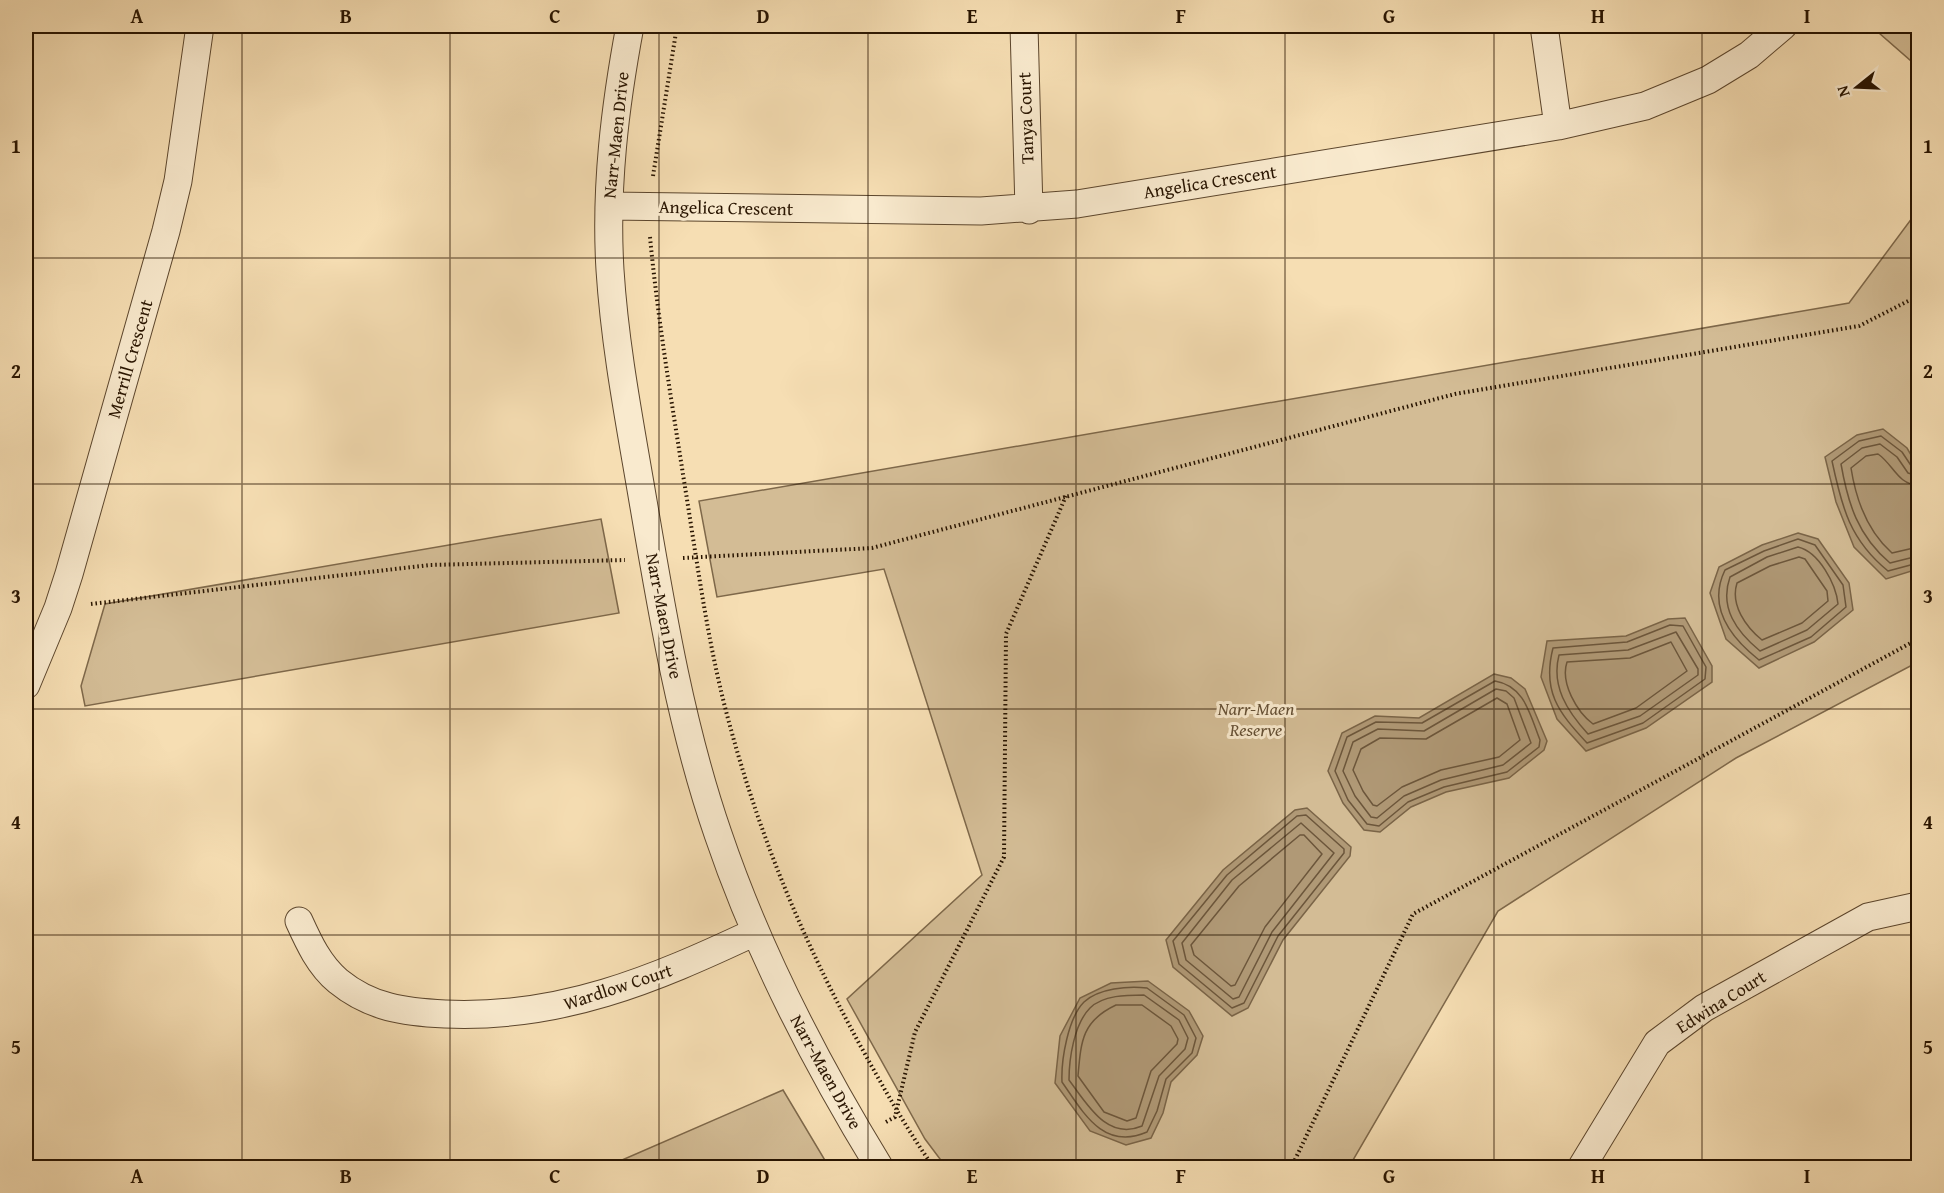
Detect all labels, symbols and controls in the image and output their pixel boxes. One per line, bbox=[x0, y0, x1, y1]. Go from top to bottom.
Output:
text: A bbox=[131, 1, 144, 30]
text: B bbox=[340, 1, 352, 30]
text: C bbox=[549, 1, 561, 30]
text: D bbox=[756, 1, 770, 30]
text: E bbox=[967, 1, 978, 30]
text: F bbox=[1176, 1, 1186, 30]
text: G bbox=[1383, 1, 1395, 30]
text: H bbox=[1591, 1, 1605, 30]
text: I bbox=[1804, 1, 1810, 30]
north arrow bbox=[1827, 57, 1887, 117]
street label: Narr-Maen Drive bbox=[595, 70, 636, 200]
street label: Tanya Court bbox=[1010, 71, 1041, 164]
text: N bbox=[1830, 83, 1856, 100]
text: 1 bbox=[11, 131, 21, 160]
text: 1 bbox=[1923, 131, 1933, 160]
street label: Angelica Crescent bbox=[1141, 158, 1279, 205]
street label: Angelica Crescent bbox=[659, 193, 794, 222]
street label: Merrill Crescent bbox=[100, 296, 160, 421]
text: 2 bbox=[11, 356, 21, 385]
text: 2 bbox=[1923, 356, 1933, 385]
street label: Narr-Maen Drive bbox=[639, 551, 690, 681]
text: 3 bbox=[11, 581, 21, 610]
text: 3 bbox=[1923, 581, 1933, 610]
park label: Narr-Maen Reserve bbox=[1217, 695, 1294, 743]
text: 4 bbox=[11, 807, 21, 836]
text: 4 bbox=[1923, 807, 1933, 836]
street label: Wardlow Court bbox=[560, 956, 676, 1017]
street label: Edwina Court bbox=[1670, 963, 1772, 1040]
street label: Narr-Maen Drive bbox=[784, 1009, 869, 1134]
text: 5 bbox=[11, 1032, 21, 1061]
text: 5 bbox=[1923, 1032, 1933, 1061]
text: A bbox=[131, 1161, 144, 1190]
text: B bbox=[340, 1161, 352, 1190]
text: C bbox=[549, 1161, 561, 1190]
text: D bbox=[756, 1161, 770, 1190]
text: E bbox=[967, 1161, 978, 1190]
text: F bbox=[1176, 1161, 1186, 1190]
text: G bbox=[1383, 1161, 1395, 1190]
text: H bbox=[1591, 1161, 1605, 1190]
text: I bbox=[1804, 1161, 1810, 1190]

